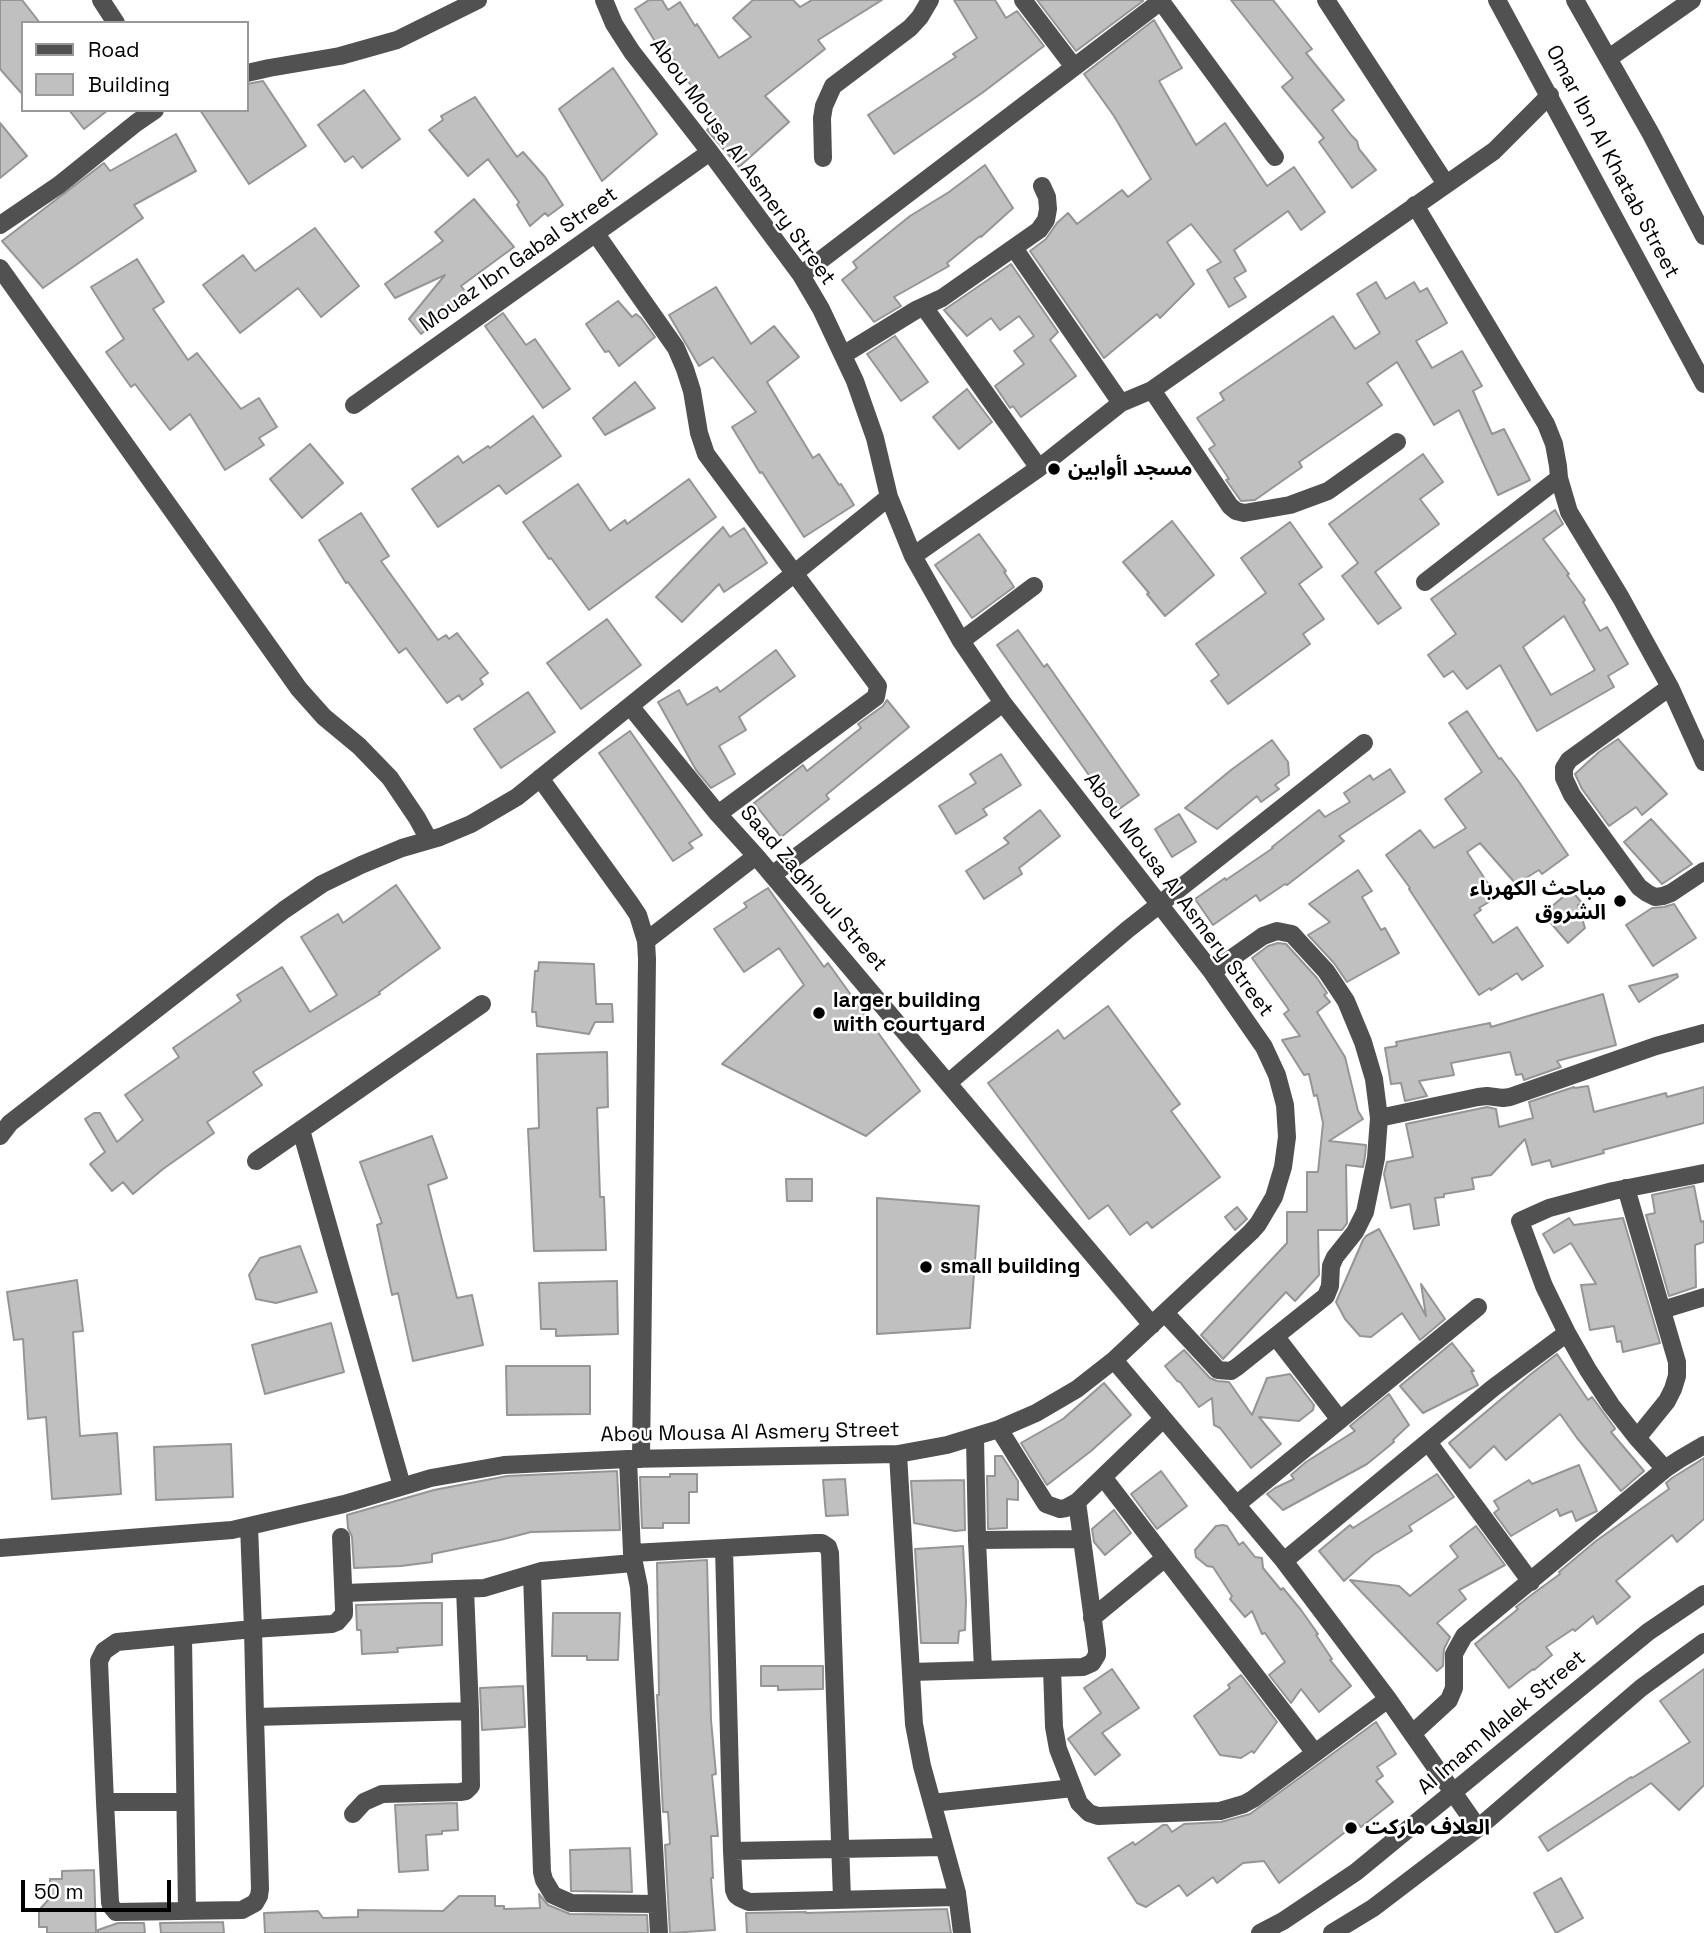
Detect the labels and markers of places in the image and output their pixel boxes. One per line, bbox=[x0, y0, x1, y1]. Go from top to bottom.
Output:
place label: مسجد اأوابين bbox=[1068, 456, 1192, 482]
marker: مسجد اأوابين bbox=[1046, 461, 1062, 477]
place label: مباحث الكهرباء الشروق bbox=[1470, 876, 1606, 926]
marker: مباحث الكهرباء الشروق bbox=[1612, 893, 1628, 909]
place label: larger building with courtyard bbox=[833, 988, 985, 1038]
marker: larger building with courtyard bbox=[811, 1005, 827, 1021]
place label: small building bbox=[940, 1254, 1080, 1280]
marker: small building bbox=[918, 1259, 934, 1275]
place label: العلاف ماركت bbox=[1365, 1815, 1490, 1841]
marker: العلاف ماركت bbox=[1343, 1820, 1359, 1836]

